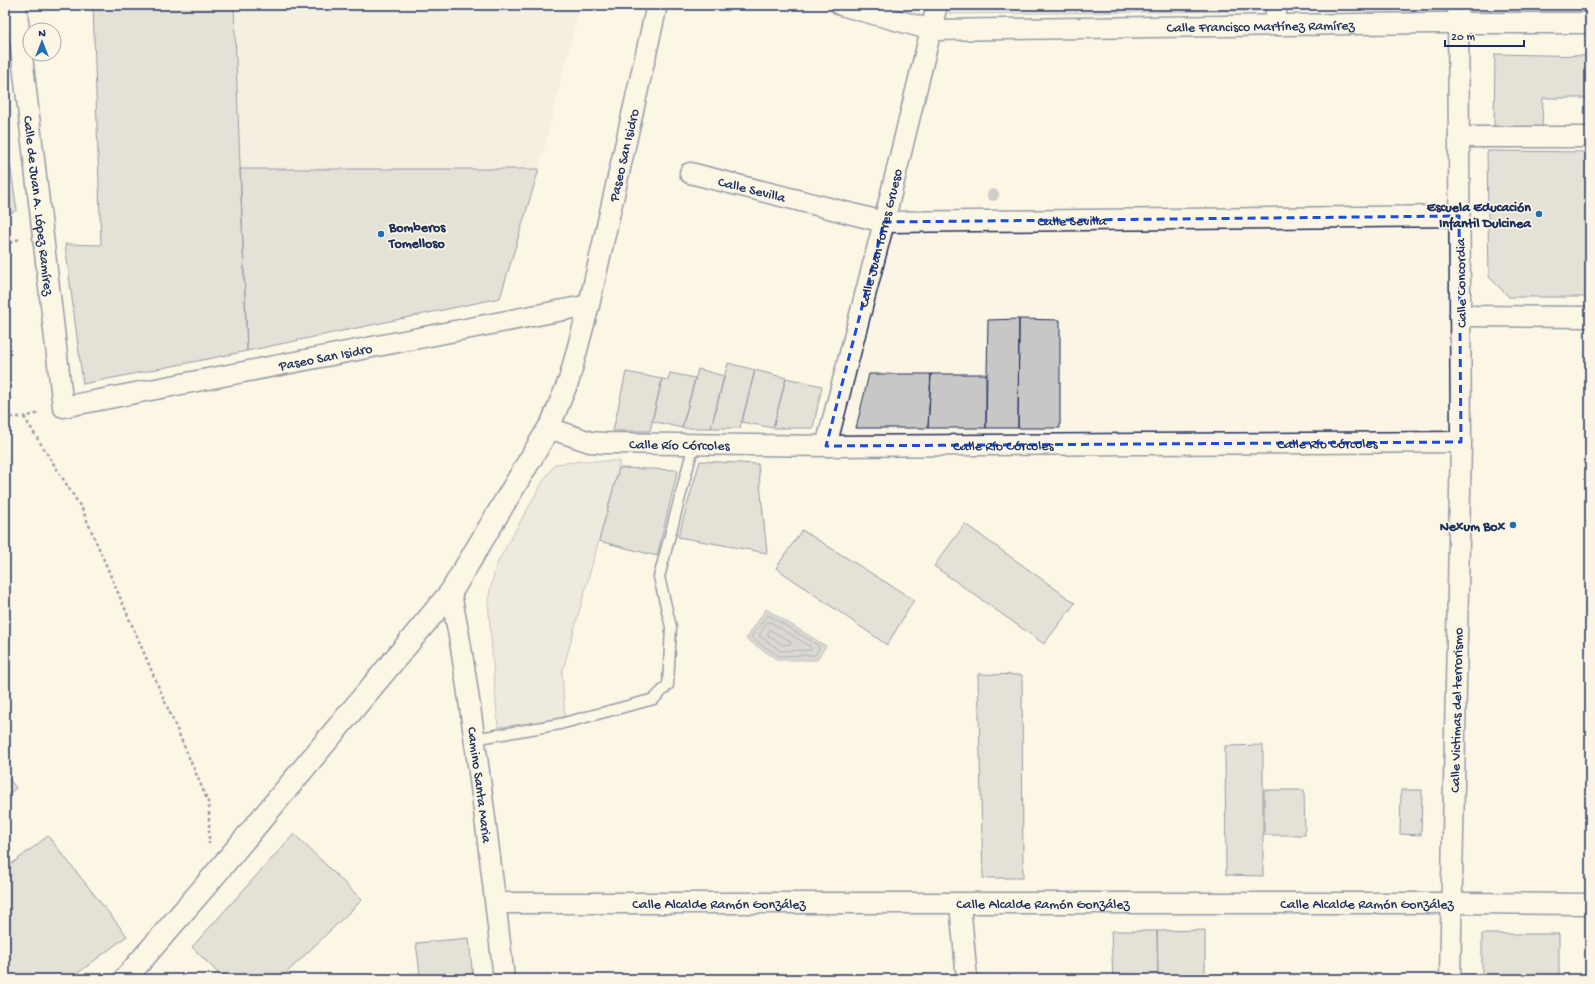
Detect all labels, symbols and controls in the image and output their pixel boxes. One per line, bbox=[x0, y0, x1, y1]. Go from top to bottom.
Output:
street label: Calle Francisco Martínez Ramírez bbox=[1166, 18, 1356, 38]
north arrow bbox=[22, 22, 62, 62]
scale bar bbox=[1445, 22, 1524, 48]
text: N bbox=[38, 28, 46, 40]
text: 20 m bbox=[1451, 31, 1476, 45]
street label: Paseo San Isidro bbox=[606, 108, 644, 205]
street label: Calle de Juan A. López Ramírez bbox=[18, 115, 56, 298]
street label: Calle Juan Torres Grueso bbox=[856, 167, 908, 309]
street label: Calle Sevilla bbox=[716, 174, 788, 208]
place label: Escuela Educación Infantil Dulcinea bbox=[1427, 200, 1532, 233]
marker: Escuela Educación Infantil Dulcinea bbox=[1534, 209, 1544, 219]
street label: Calle Sevilla bbox=[1037, 214, 1108, 231]
place label: Bomberos Tomelloso bbox=[388, 220, 446, 253]
marker: Bomberos Tomelloso bbox=[376, 229, 386, 239]
street label: Calle Concordia bbox=[1453, 237, 1472, 328]
street label: Paseo San Isidro bbox=[277, 341, 374, 376]
street label: Calle Río Córcoles bbox=[629, 437, 731, 456]
street label: Calle Río Córcoles bbox=[1277, 437, 1379, 454]
street label: Calle Río Córcoles bbox=[953, 439, 1055, 456]
place label: Nexum Box bbox=[1440, 519, 1506, 536]
marker: Nexum Box bbox=[1508, 520, 1518, 530]
street label: Calle Victimas del terrorismo bbox=[1448, 627, 1468, 793]
street label: Camino Santa Maria bbox=[462, 726, 494, 845]
street label: Calle Alcalde Ramón González bbox=[632, 897, 807, 914]
street label: Calle Alcalde Ramón González bbox=[956, 897, 1131, 914]
street label: Calle Alcalde Ramón González bbox=[1280, 897, 1455, 914]

